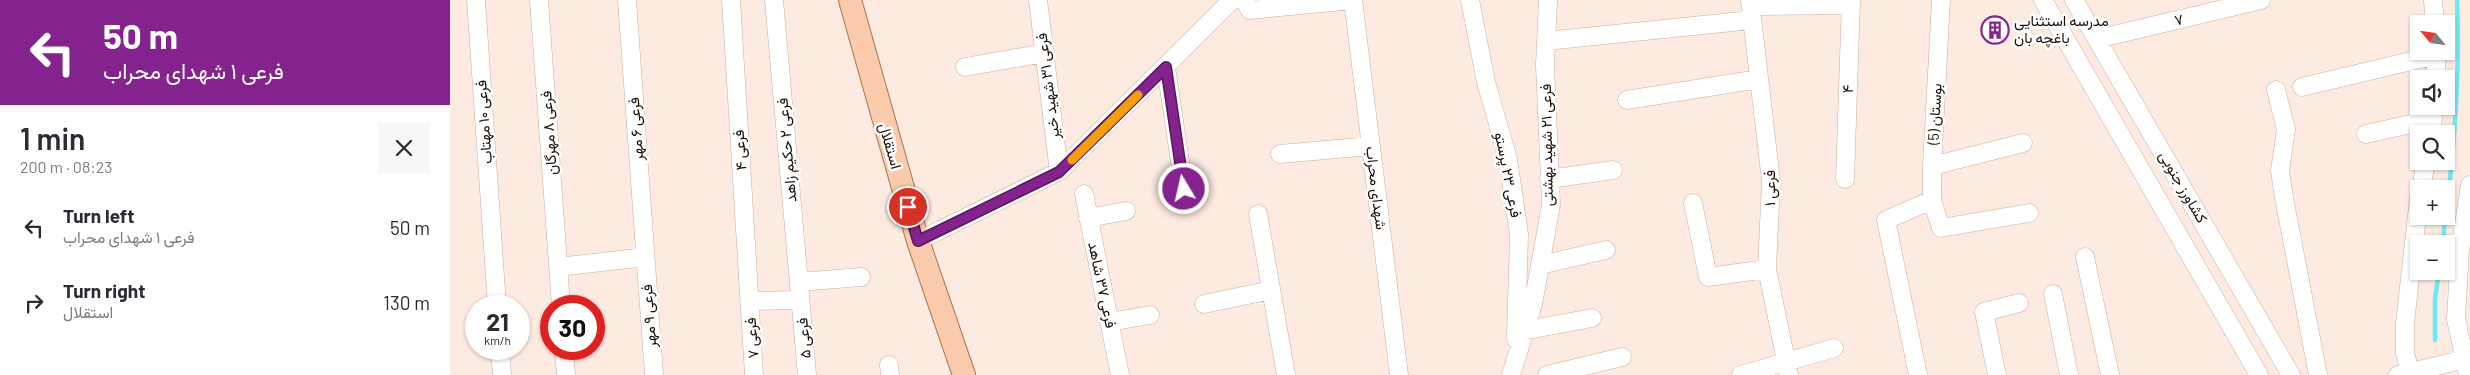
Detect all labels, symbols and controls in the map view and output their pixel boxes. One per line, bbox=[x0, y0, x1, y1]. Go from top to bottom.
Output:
street label: ۷ bbox=[2172, 9, 2185, 29]
place label: مدرسه استثنایی باغچه بان bbox=[2014, 11, 2109, 48]
text: 50 m bbox=[103, 14, 178, 56]
building icon: مدرسه استثنایی باغچه بان bbox=[1980, 15, 2010, 45]
north arrow bbox=[2410, 15, 2455, 60]
map controls bbox=[2410, 15, 2455, 280]
icon: left bbox=[20, 20, 85, 85]
street label: فرعی ۳۱ شهید خیر bbox=[1032, 32, 1065, 141]
text: فرعی ۱ شهدای محراب bbox=[103, 57, 284, 83]
button: sound bbox=[2410, 70, 2455, 115]
street label: فرعی ۱۰ مهتاب bbox=[471, 79, 497, 165]
street label: فرعی ۲۱ شهید بهشتی bbox=[1536, 83, 1558, 206]
street label: بوستان (5) bbox=[1923, 83, 1946, 146]
street label: ۴ bbox=[1838, 84, 1856, 94]
street label: فرعی ۸ مهرگان bbox=[536, 90, 562, 176]
street label: فرعی ۶ مهر bbox=[624, 96, 648, 162]
street label: فرعی ۲ حکیم زاهد bbox=[772, 97, 802, 203]
text: 1 min bbox=[20, 120, 85, 156]
street label: استقلال bbox=[875, 121, 906, 171]
button: close bbox=[378, 122, 430, 174]
button: search bbox=[2410, 125, 2455, 170]
street label: فرعی ۴ bbox=[729, 129, 751, 171]
street label: فرعی ۲۳ پرستو bbox=[1490, 131, 1526, 219]
street label: شهدای محراب bbox=[1361, 145, 1391, 231]
street label: کشاورز جنوبی bbox=[2154, 147, 2212, 227]
text: 200 m · 08:23 bbox=[20, 157, 112, 176]
position arrow bbox=[1157, 162, 1209, 214]
street label: فرعی ۱ bbox=[1760, 170, 1780, 206]
button: + bbox=[2410, 180, 2455, 225]
pin bbox=[887, 186, 929, 228]
icon: arrive bbox=[894, 193, 922, 221]
text: Turn left bbox=[63, 204, 134, 227]
icon: left bbox=[20, 214, 48, 242]
text: 50 m bbox=[390, 216, 430, 239]
text: فرعی ۱ شهدای محراب bbox=[63, 227, 195, 246]
button: − bbox=[2410, 235, 2455, 280]
street label: فرعی ۳۷ شاهد bbox=[1083, 240, 1121, 330]
text: Turn right bbox=[63, 279, 145, 302]
street label: فرعی ۹ مهر bbox=[637, 283, 661, 349]
icon: right bbox=[20, 289, 48, 317]
text: 130 m bbox=[383, 291, 430, 314]
speed limit sign: 30 bbox=[540, 295, 605, 360]
text: استقلال bbox=[63, 302, 113, 321]
text: 21 bbox=[486, 306, 509, 336]
street label: فرعی ۷ bbox=[741, 317, 763, 359]
street label: فرعی ۵ bbox=[792, 317, 816, 359]
text: km/h bbox=[484, 333, 511, 347]

